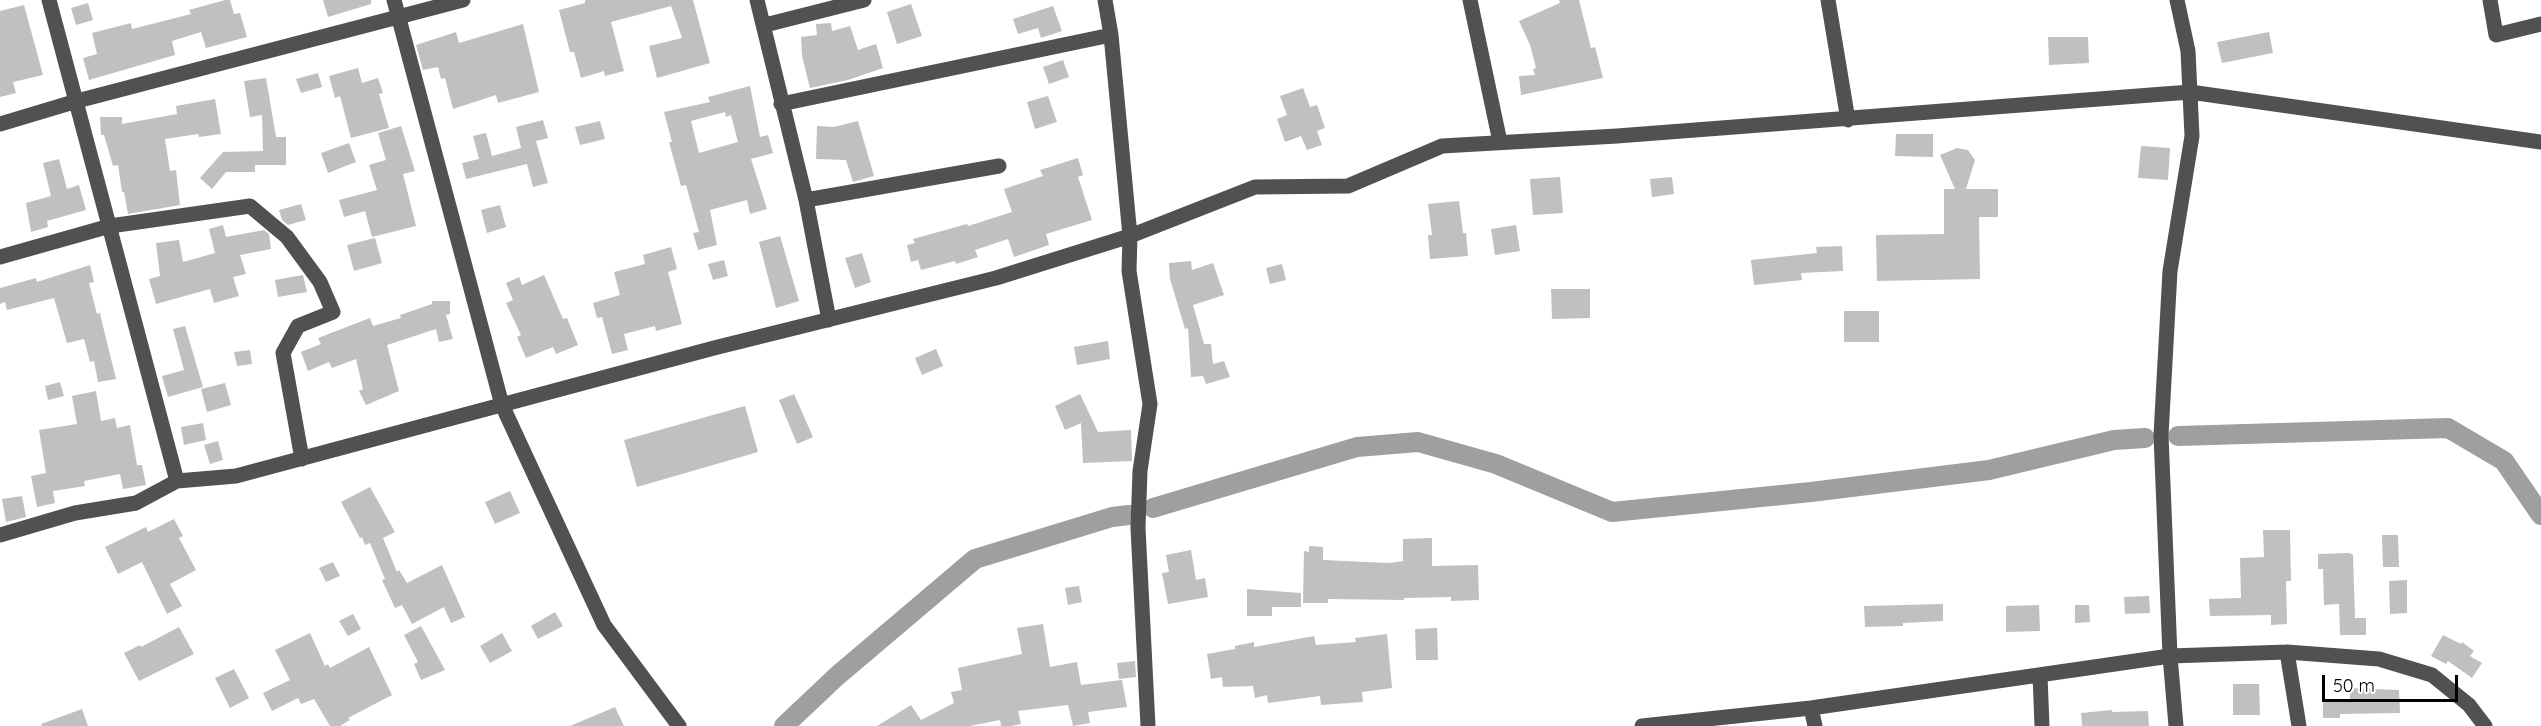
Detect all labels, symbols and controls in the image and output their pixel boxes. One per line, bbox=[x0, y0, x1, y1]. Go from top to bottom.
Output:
scale bar bbox=[2325, 663, 2462, 701]
text: 50 m bbox=[2333, 674, 2375, 697]

